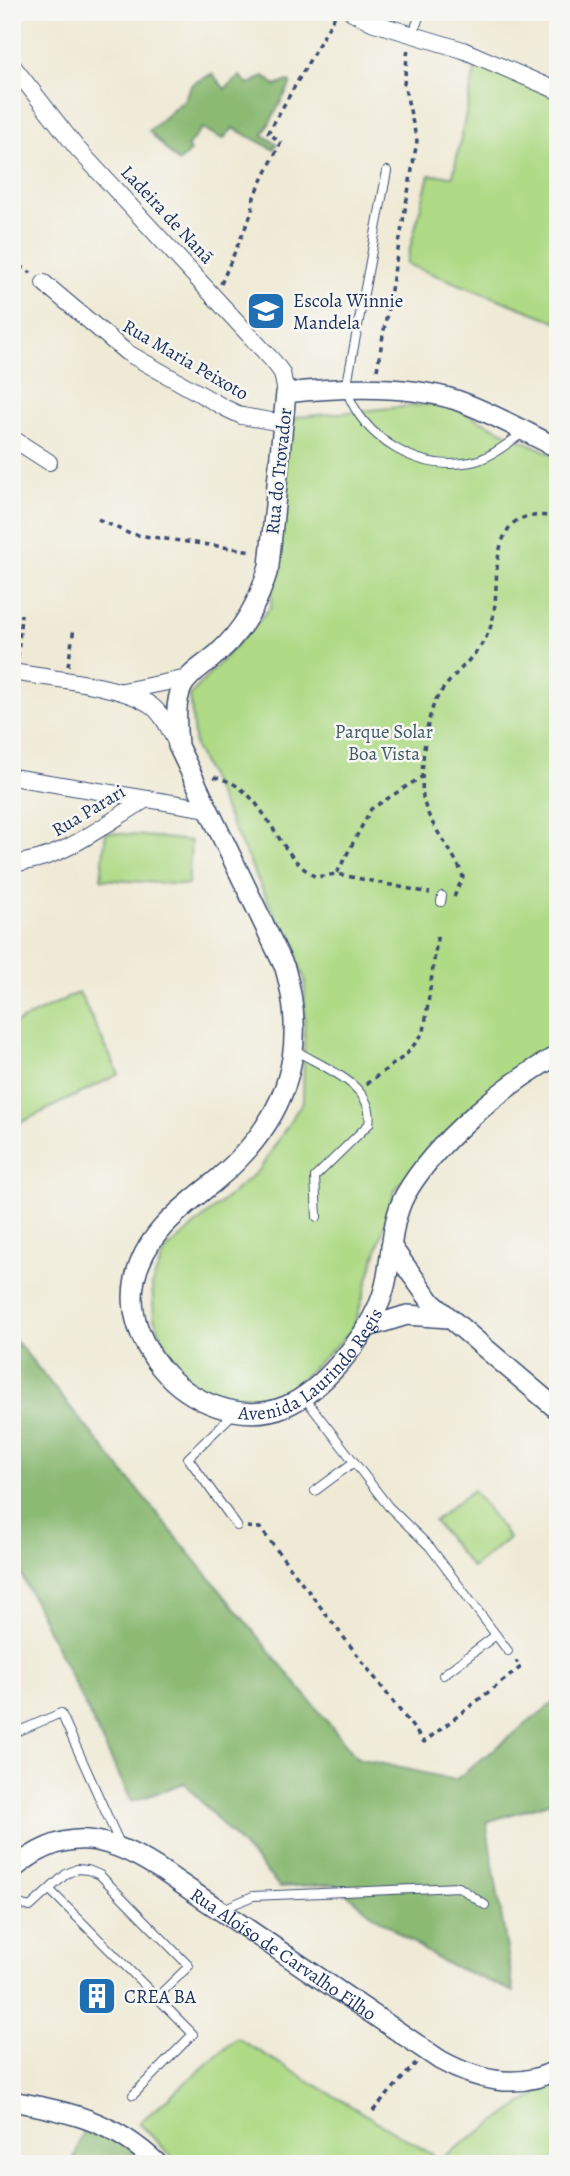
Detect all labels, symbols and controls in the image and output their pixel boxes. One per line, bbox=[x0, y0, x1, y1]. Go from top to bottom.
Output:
street label: Ladeira de Nanã bbox=[115, 160, 220, 270]
place label: Escola Winnie Mandela bbox=[293, 288, 403, 336]
school or university icon: Escola Winnie Mandela bbox=[245, 290, 287, 332]
street label: Rua Maria Peixoto bbox=[118, 313, 253, 406]
street label: Rua do Trovador bbox=[259, 406, 299, 536]
park label: Parque Solar Boa Vista bbox=[335, 719, 433, 767]
street label: Rua Parari bbox=[47, 779, 130, 843]
street label: Avenida Laurindo Regis bbox=[236, 1304, 389, 1427]
street label: Rua Aloíso de Carvalho Filho bbox=[185, 1882, 381, 2027]
building icon: CREA BA bbox=[76, 1975, 118, 2017]
place label: CREA BA bbox=[124, 1984, 197, 2010]

